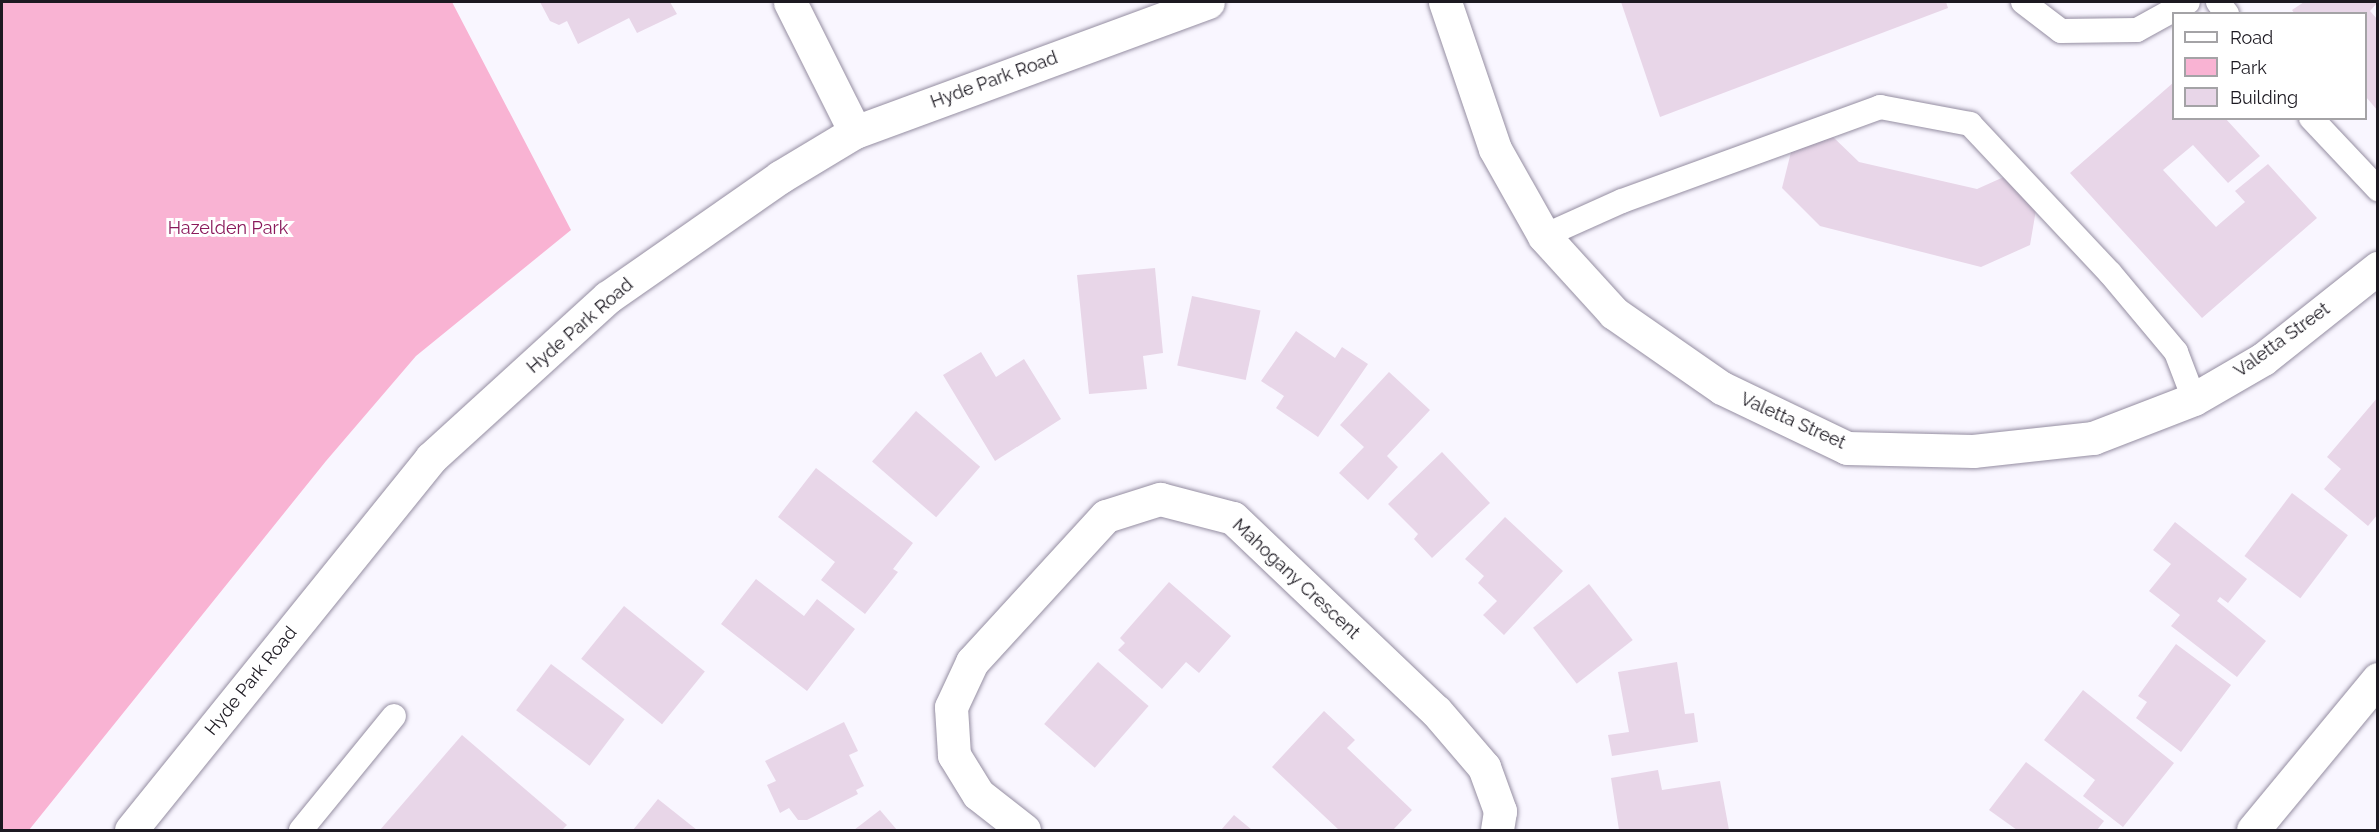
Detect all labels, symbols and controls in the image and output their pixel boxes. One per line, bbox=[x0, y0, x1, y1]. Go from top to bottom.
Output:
legend bbox=[2172, 12, 2367, 120]
text: Road bbox=[2230, 27, 2273, 48]
street label: Hyde Park Road bbox=[928, 47, 1060, 113]
text: Park bbox=[2230, 57, 2267, 78]
text: Building bbox=[2230, 87, 2298, 108]
park label: Hazelden Park bbox=[168, 217, 288, 239]
street label: Hyde Park Road bbox=[523, 274, 637, 378]
street label: Valetta Street bbox=[2230, 298, 2334, 382]
street label: Valetta Street bbox=[1737, 388, 1849, 454]
street label: Mahogany Crescent bbox=[1228, 514, 1364, 644]
street label: Hyde Park Road bbox=[201, 622, 301, 740]

